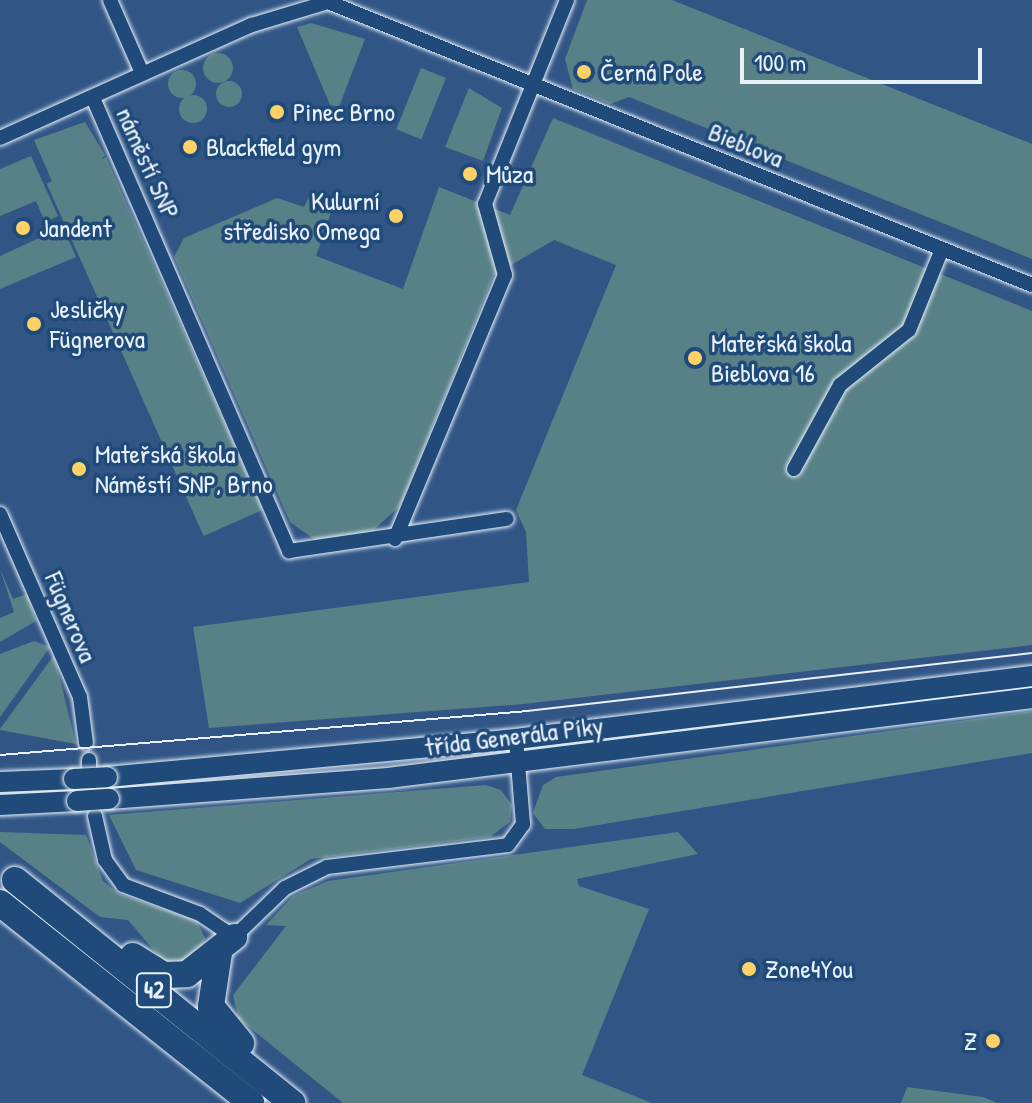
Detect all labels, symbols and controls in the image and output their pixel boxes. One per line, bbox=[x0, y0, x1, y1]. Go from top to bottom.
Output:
scale bar bbox=[744, 32, 986, 82]
text: 100 m bbox=[754, 46, 806, 78]
place label: Černá Pole bbox=[600, 56, 703, 88]
marker: Černá Pole bbox=[575, 63, 593, 81]
place label: Pinec Brno bbox=[293, 96, 395, 128]
street label: náměstí SNP bbox=[110, 102, 186, 224]
marker: Pinec Brno bbox=[268, 103, 286, 121]
street label: Bieblova bbox=[704, 116, 788, 174]
place label: Blackfield gym bbox=[206, 131, 341, 163]
marker: Blackfield gym bbox=[181, 138, 199, 156]
place label: Můza bbox=[486, 158, 533, 190]
marker: Můza bbox=[461, 165, 479, 183]
place label: Kulurní středisko Omega bbox=[223, 185, 380, 246]
marker: Kulurní středisko Omega bbox=[387, 207, 405, 225]
place label: Jandent bbox=[39, 212, 112, 244]
marker: Jandent bbox=[14, 219, 32, 237]
place label: Jesličky Fügnerova bbox=[50, 293, 145, 354]
marker: Jesličky Fügnerova bbox=[25, 315, 43, 333]
place label: Mateřská škola Bieblova 16 bbox=[711, 327, 851, 388]
marker: Mateřská škola Bieblova 16 bbox=[686, 349, 704, 367]
place label: Mateřská škola Náměstí SNP, Brno bbox=[95, 438, 273, 500]
marker: Mateřská škola Náměstí SNP, Brno bbox=[70, 460, 88, 478]
street label: Fügnerova bbox=[38, 567, 104, 667]
street label: třída Generála Píky bbox=[423, 710, 605, 762]
place label: Zone4You bbox=[765, 953, 853, 985]
marker: Zone4You bbox=[740, 960, 758, 978]
road number: 42 bbox=[134, 970, 174, 1010]
place label: Z bbox=[964, 1025, 977, 1057]
marker: Z bbox=[984, 1032, 1002, 1050]

